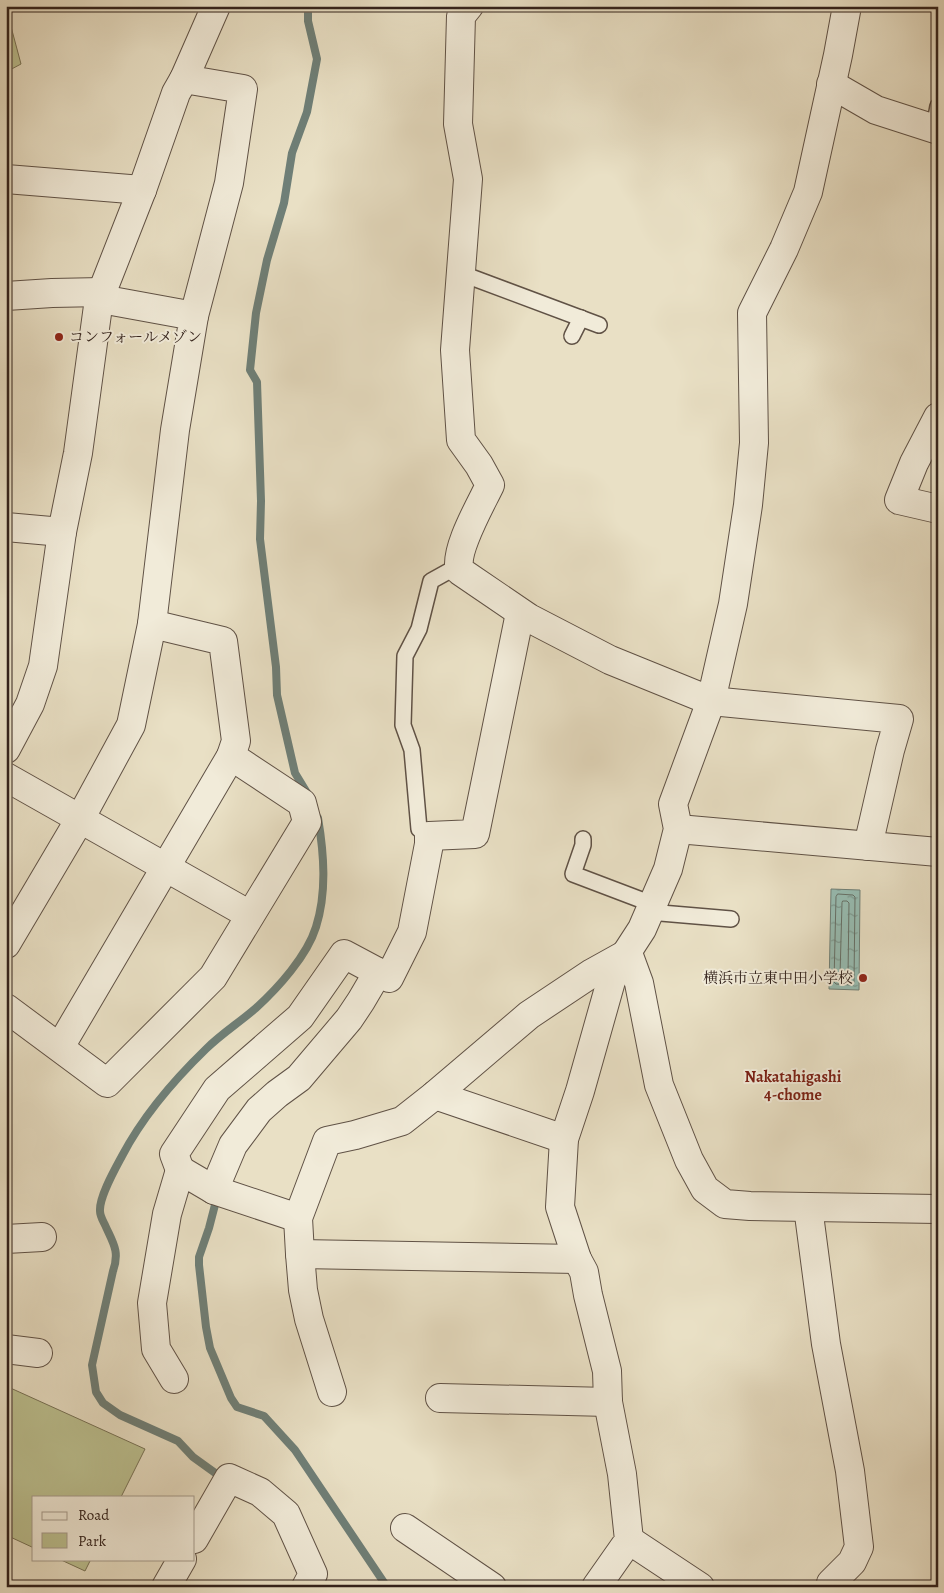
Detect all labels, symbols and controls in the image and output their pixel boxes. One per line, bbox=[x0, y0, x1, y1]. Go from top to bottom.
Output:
place label: コンフォールメゾン bbox=[69, 327, 202, 347]
marker: コンフォールメゾン bbox=[53, 331, 65, 343]
place label: 横浜市立東中田小学校 bbox=[703, 968, 853, 988]
marker: 横浜市立東中田小学校 bbox=[857, 972, 869, 984]
district label: Nakatahigashi 4-chome bbox=[745, 1066, 842, 1106]
legend bbox=[32, 1496, 195, 1560]
text: Road bbox=[78, 1505, 110, 1525]
text: Park bbox=[78, 1531, 107, 1551]

